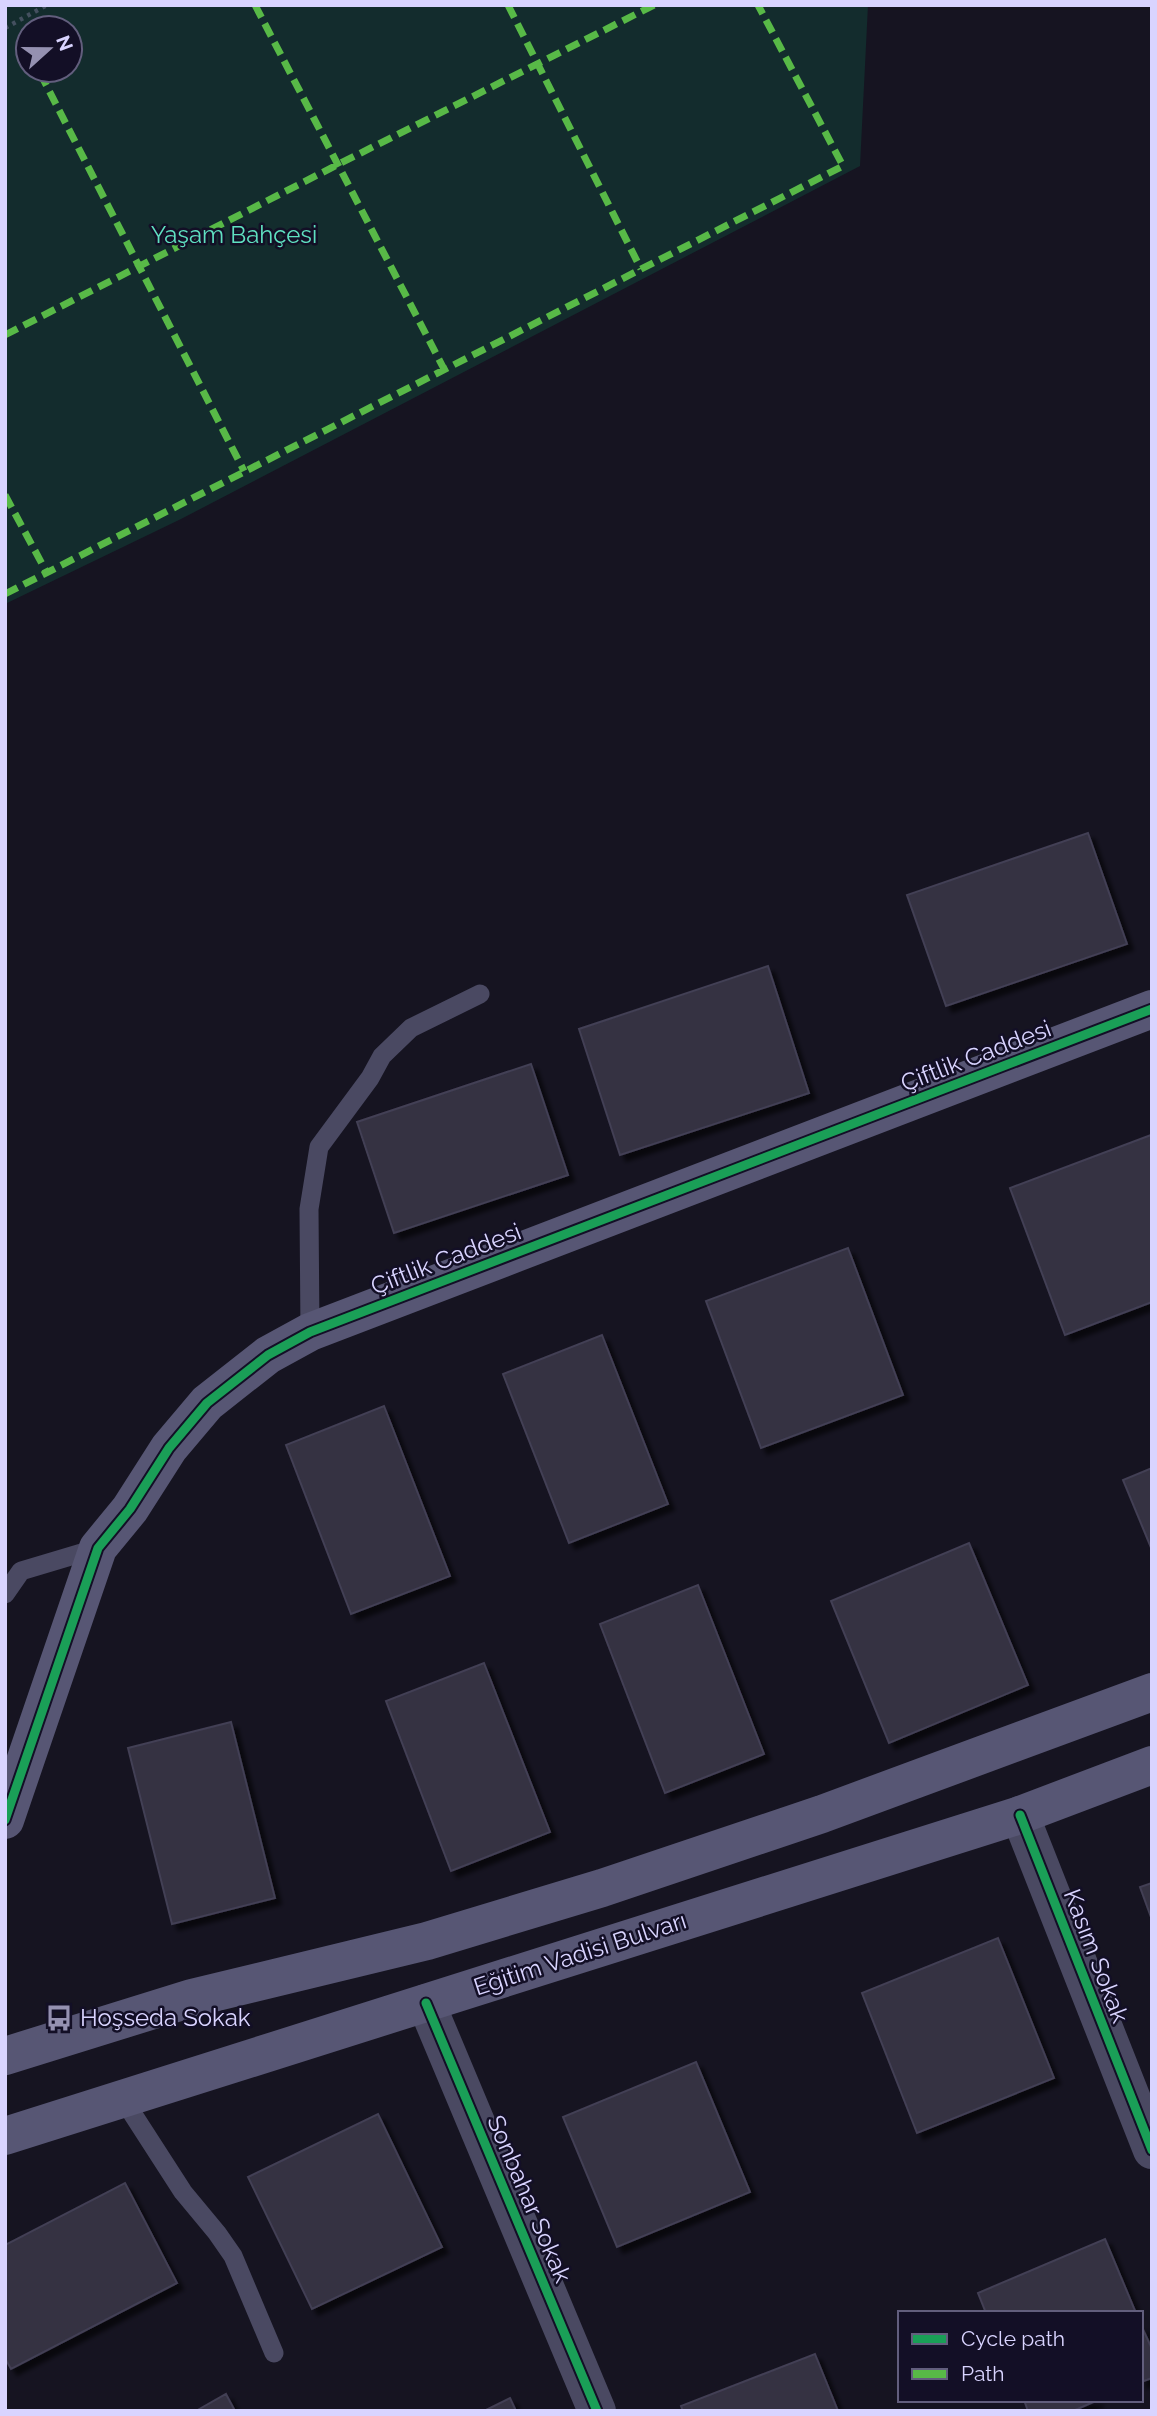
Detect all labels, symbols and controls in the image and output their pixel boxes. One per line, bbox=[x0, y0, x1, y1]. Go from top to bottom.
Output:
north arrow bbox=[14, 14, 84, 84]
text: N bbox=[52, 32, 78, 54]
park label: Yaşam Bahçesi bbox=[151, 220, 317, 249]
street label: Çiftlik Caddesi bbox=[897, 1014, 1055, 1097]
street label: Çiftlik Caddesi bbox=[367, 1217, 525, 1300]
street label: Kasım Sokak bbox=[1058, 1885, 1135, 2027]
street label: Eğitim Vadisi Bulvarı bbox=[470, 1905, 690, 2002]
bus stop icon: Hoşseda Sokak bbox=[44, 2003, 74, 2033]
place label: Hoşseda Sokak bbox=[80, 2003, 251, 2032]
street label: Sonbahar Sokak bbox=[481, 2111, 578, 2287]
legend bbox=[898, 2311, 1143, 2402]
text: Cycle path bbox=[961, 2326, 1065, 2351]
text: Path bbox=[961, 2361, 1005, 2386]

